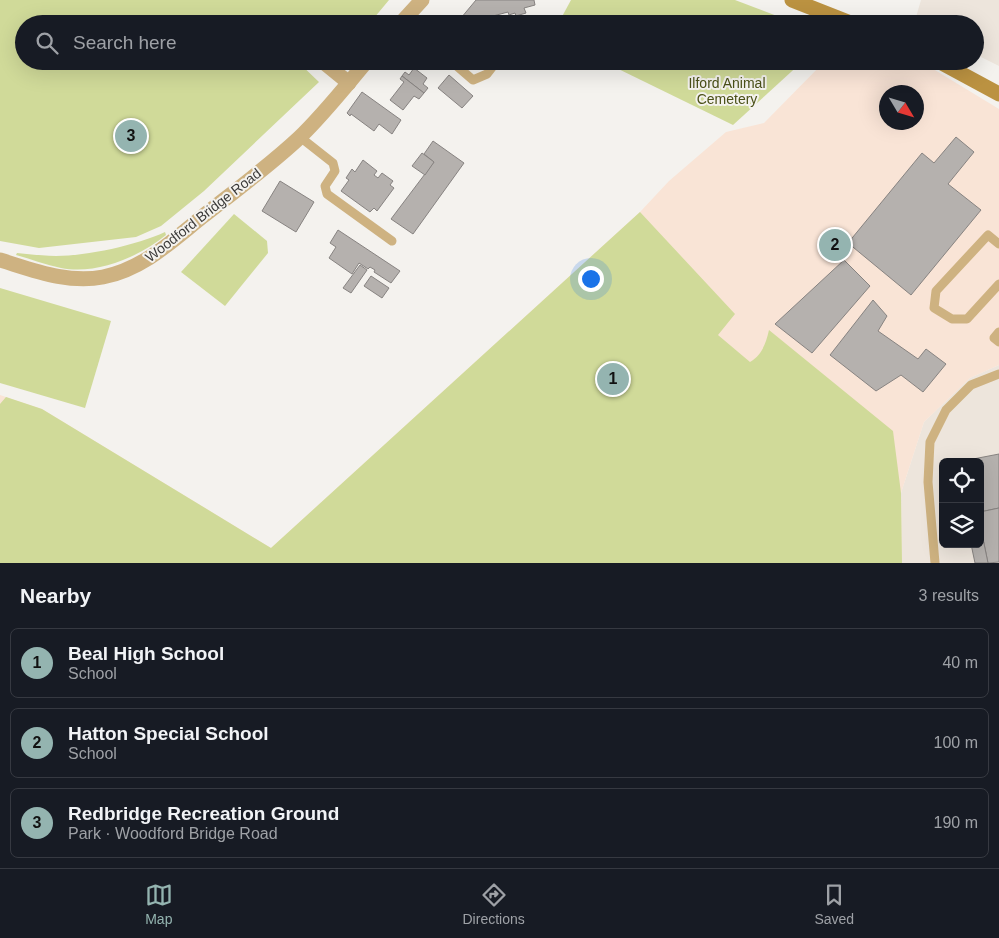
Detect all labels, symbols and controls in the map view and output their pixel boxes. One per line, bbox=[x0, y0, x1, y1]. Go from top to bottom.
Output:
search box bbox=[15, 15, 984, 70]
icon: search bbox=[33, 29, 61, 57]
text: Search here bbox=[73, 32, 177, 53]
park label: Ilford Animal Cemetery bbox=[688, 75, 766, 107]
north arrow bbox=[879, 85, 924, 130]
pin: 3 bbox=[115, 117, 147, 155]
street label: Woodford Bridge Road bbox=[142, 165, 264, 265]
pin: 2 bbox=[819, 226, 851, 264]
your location bbox=[578, 266, 604, 292]
pin: 1 bbox=[597, 360, 629, 398]
map controls bbox=[939, 458, 984, 548]
button: locate bbox=[939, 458, 984, 503]
button: layers bbox=[939, 503, 984, 548]
text: Nearby bbox=[20, 584, 91, 607]
text: 3 results bbox=[919, 587, 979, 604]
text: Beal High School bbox=[68, 643, 224, 664]
text: 1 bbox=[33, 654, 41, 671]
text: 40 m bbox=[942, 654, 978, 671]
text: School bbox=[68, 665, 117, 682]
text: Hatton Special School bbox=[68, 723, 269, 744]
text: 2 bbox=[33, 734, 41, 751]
text: 100 m bbox=[934, 734, 978, 751]
text: School bbox=[68, 745, 117, 762]
text: Redbridge Recreation Ground bbox=[68, 803, 339, 824]
text: 3 bbox=[33, 814, 41, 831]
text: 190 m bbox=[934, 814, 978, 831]
text: Park · Woodford Bridge Road bbox=[68, 825, 278, 842]
tab: Map bbox=[145, 881, 173, 927]
tab: Directions bbox=[463, 881, 525, 927]
tab: Saved bbox=[814, 881, 854, 927]

